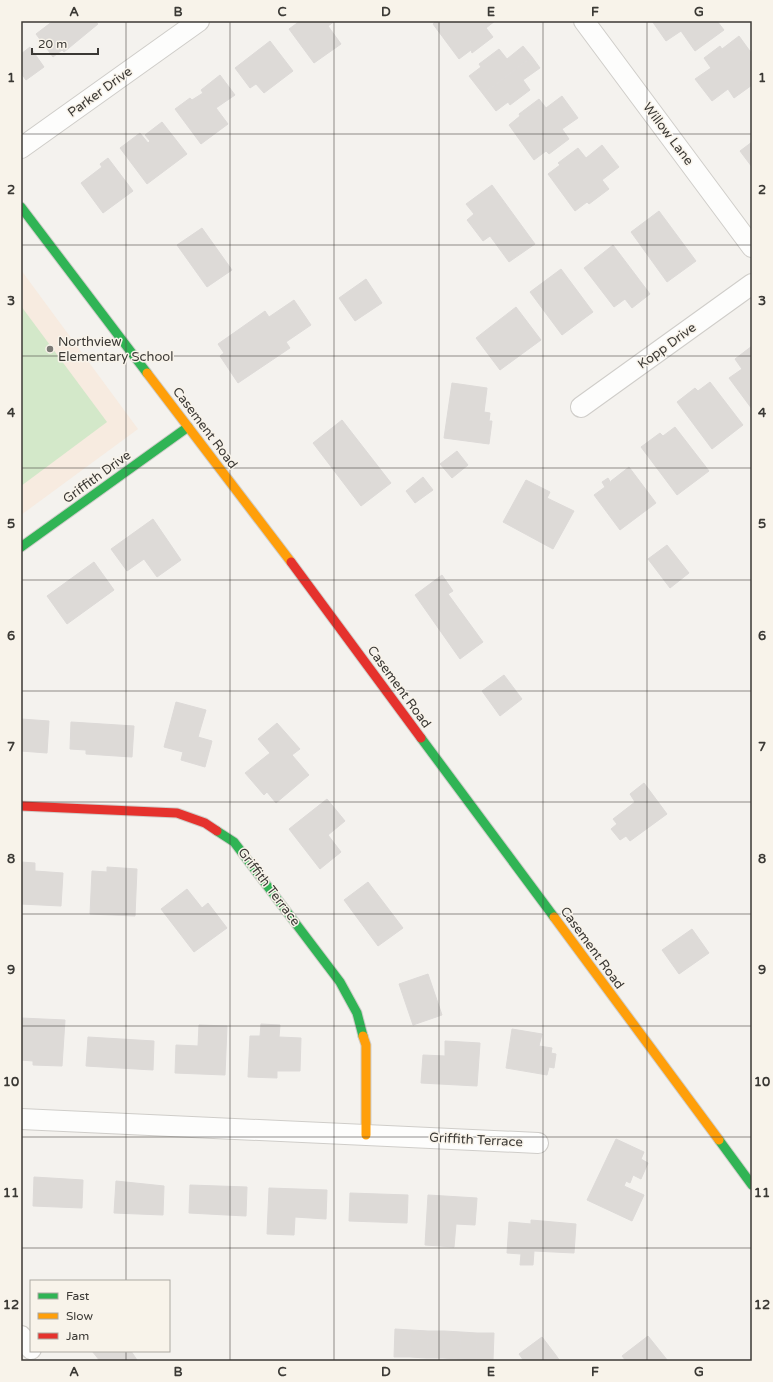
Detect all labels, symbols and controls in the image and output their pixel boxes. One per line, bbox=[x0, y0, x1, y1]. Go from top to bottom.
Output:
text: A bbox=[69, 4, 79, 20]
text: B bbox=[173, 4, 183, 20]
text: C bbox=[277, 4, 287, 20]
text: D bbox=[381, 4, 391, 20]
text: E bbox=[487, 4, 495, 20]
text: F bbox=[591, 4, 599, 20]
text: G bbox=[694, 4, 704, 20]
scale bar bbox=[32, 30, 98, 56]
text: 20 m bbox=[38, 37, 67, 51]
street label: Parker Drive bbox=[65, 63, 135, 121]
text: 1 bbox=[7, 70, 15, 86]
text: 1 bbox=[758, 70, 766, 86]
street label: Willow Lane bbox=[639, 100, 697, 168]
text: 2 bbox=[7, 182, 15, 198]
text: 2 bbox=[758, 182, 766, 198]
text: 3 bbox=[7, 293, 15, 309]
text: 3 bbox=[758, 293, 766, 309]
street label: Kopp Drive bbox=[635, 319, 699, 373]
place label: Northview Elementary School bbox=[58, 334, 173, 365]
marker: Northview Elementary School bbox=[45, 344, 55, 354]
street label: Casement Road bbox=[169, 384, 241, 472]
text: 4 bbox=[7, 405, 16, 421]
text: 4 bbox=[758, 405, 767, 421]
street label: Griffith Drive bbox=[60, 447, 134, 507]
text: 5 bbox=[7, 516, 15, 532]
text: 5 bbox=[758, 516, 766, 532]
text: 6 bbox=[7, 628, 15, 644]
text: 6 bbox=[758, 628, 766, 644]
street label: Casement Road bbox=[364, 643, 434, 731]
text: 7 bbox=[7, 739, 15, 755]
text: 7 bbox=[758, 739, 766, 755]
street label: Griffith Terrace bbox=[234, 845, 304, 929]
text: 8 bbox=[7, 851, 15, 867]
text: 8 bbox=[758, 851, 766, 867]
street label: Casement Road bbox=[557, 904, 627, 992]
text: 9 bbox=[7, 962, 15, 978]
text: 9 bbox=[758, 962, 766, 978]
text: 10 bbox=[3, 1074, 19, 1090]
text: 10 bbox=[754, 1074, 770, 1090]
street label: Griffith Terrace bbox=[429, 1130, 523, 1150]
text: 11 bbox=[3, 1185, 19, 1201]
text: 11 bbox=[754, 1185, 770, 1201]
legend bbox=[30, 1280, 170, 1352]
text: Fast bbox=[66, 1289, 90, 1303]
text: 12 bbox=[3, 1297, 19, 1313]
text: 12 bbox=[754, 1297, 770, 1313]
text: Slow bbox=[66, 1309, 93, 1323]
text: Jam bbox=[66, 1329, 89, 1343]
text: A bbox=[69, 1364, 79, 1380]
text: B bbox=[173, 1364, 183, 1380]
text: C bbox=[277, 1364, 287, 1380]
text: D bbox=[381, 1364, 391, 1380]
text: E bbox=[487, 1364, 495, 1380]
text: F bbox=[591, 1364, 599, 1380]
text: G bbox=[694, 1364, 704, 1380]

